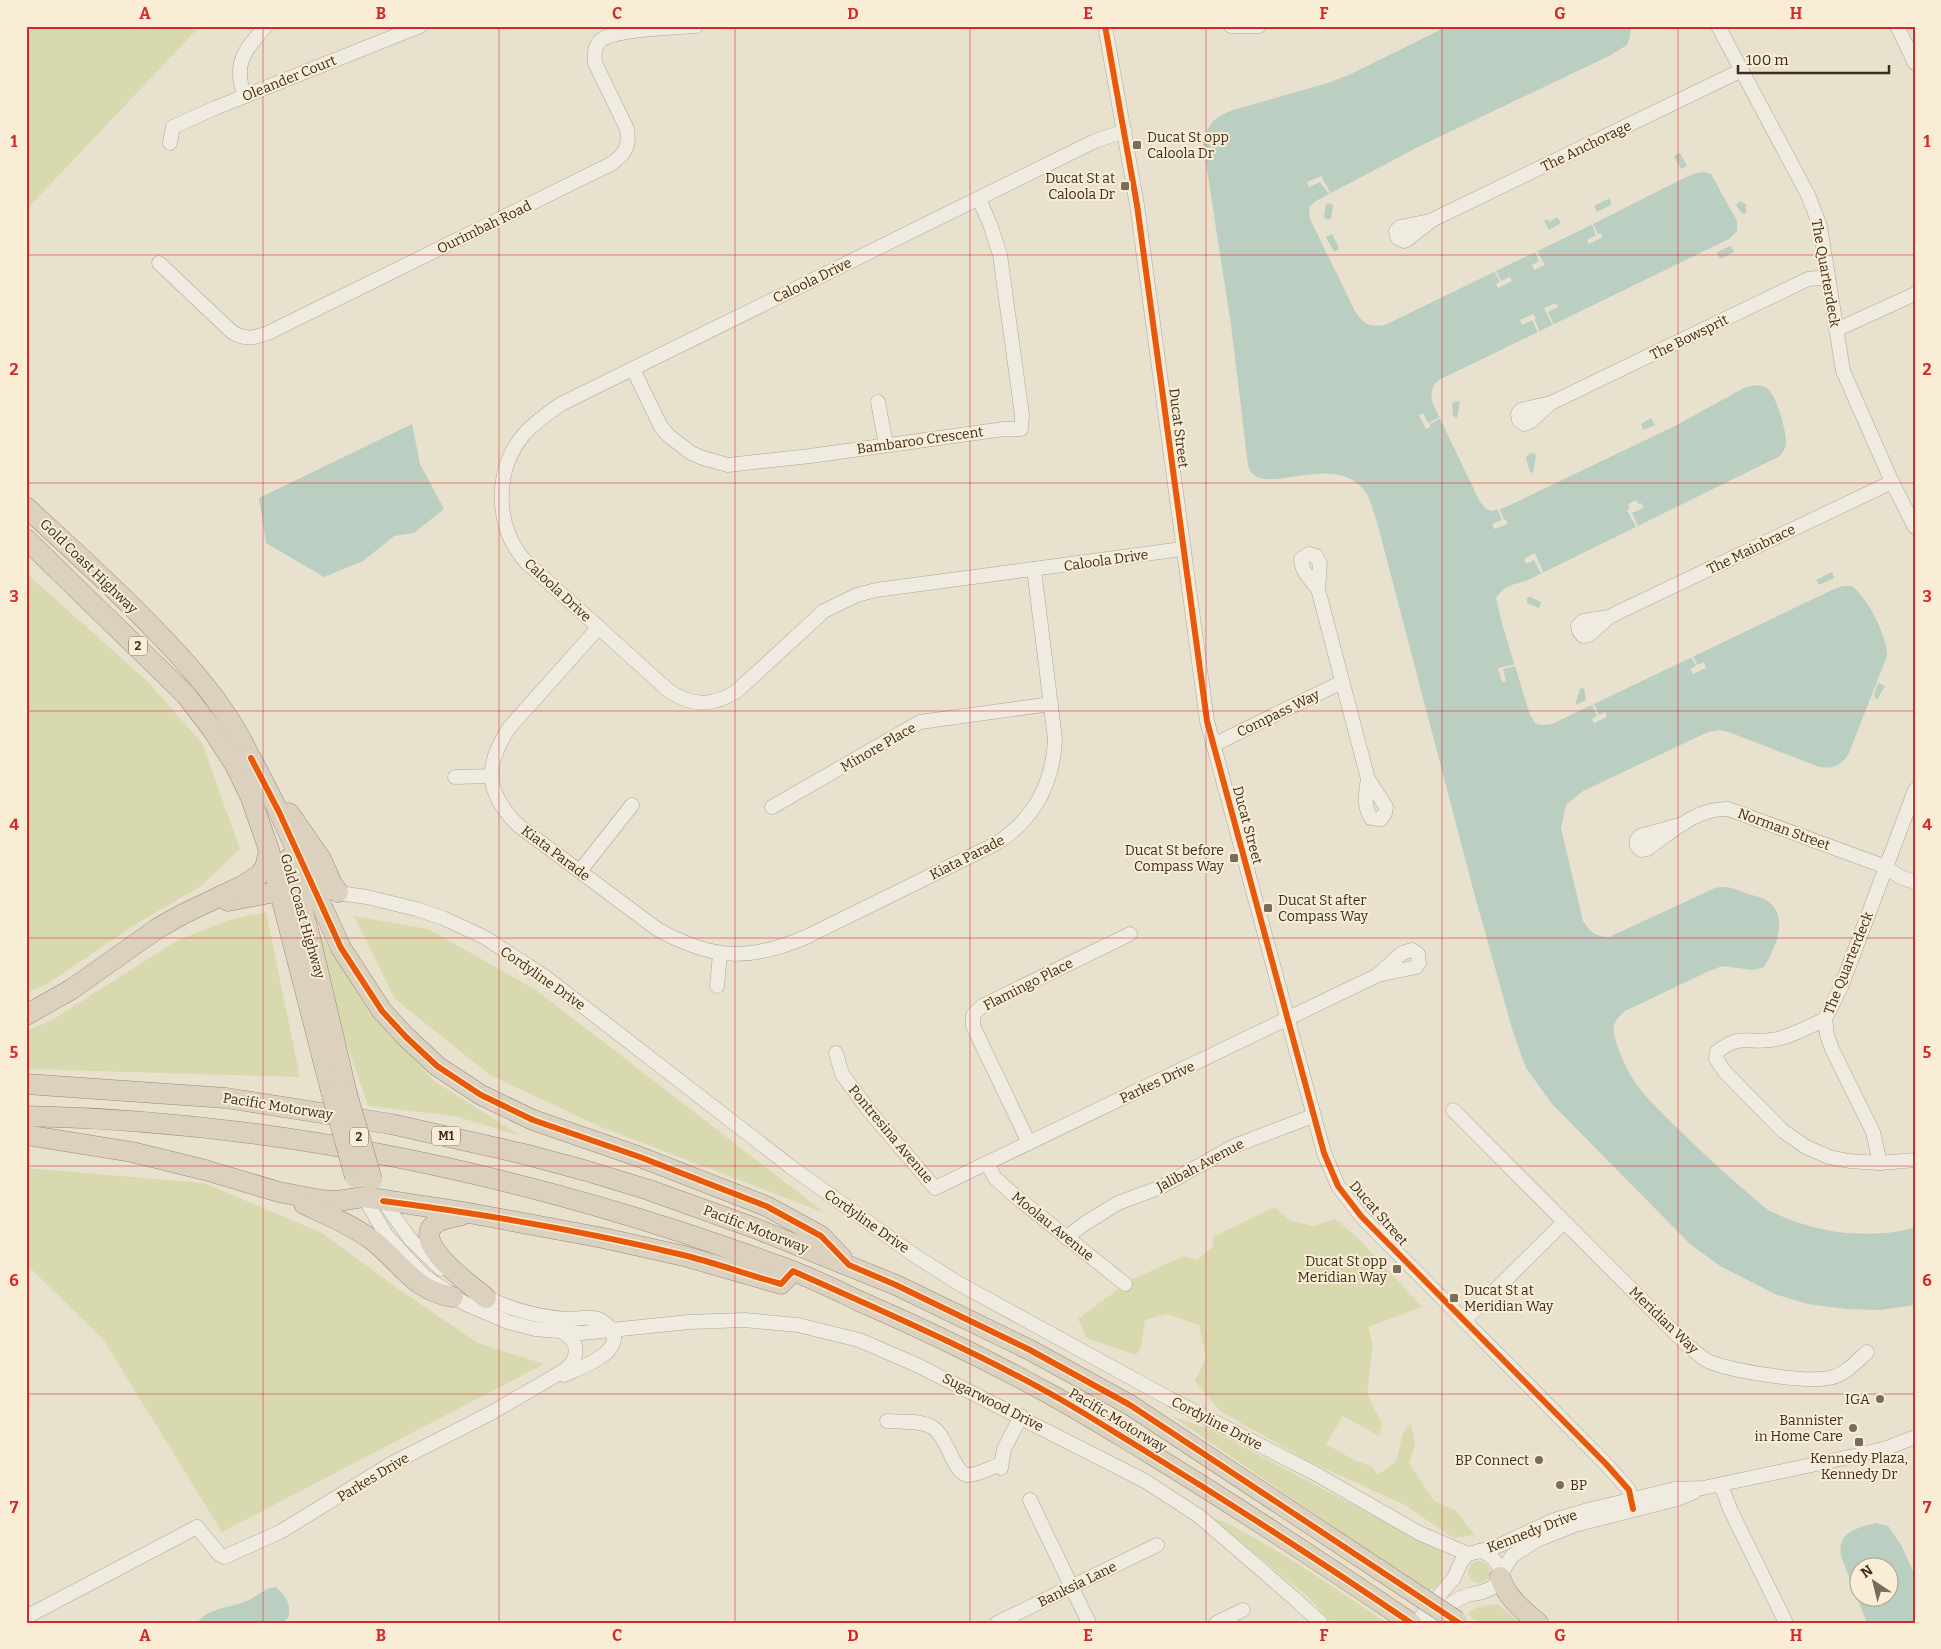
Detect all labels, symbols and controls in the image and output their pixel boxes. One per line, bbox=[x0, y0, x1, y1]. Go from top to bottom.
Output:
text: A bbox=[139, 4, 151, 23]
text: B bbox=[376, 4, 386, 23]
text: C bbox=[612, 4, 622, 23]
text: D bbox=[847, 4, 859, 23]
text: E bbox=[1083, 4, 1093, 23]
text: F bbox=[1320, 4, 1329, 23]
text: G bbox=[1554, 4, 1566, 23]
text: H bbox=[1790, 4, 1803, 23]
scale bar bbox=[1738, 42, 1890, 74]
text: 100 m bbox=[1746, 51, 1789, 69]
street label: Oleander Court bbox=[240, 52, 339, 105]
street label: The Anchorage bbox=[1538, 117, 1634, 176]
place label: Ducat St opp Caloola Dr bbox=[1147, 129, 1229, 162]
text: 1 bbox=[11, 132, 18, 151]
text: 1 bbox=[1924, 132, 1931, 151]
marker: Ducat St opp Caloola Dr bbox=[1131, 139, 1143, 151]
place label: Ducat St at Caloola Dr bbox=[1045, 170, 1115, 203]
marker: Ducat St at Caloola Dr bbox=[1119, 180, 1131, 192]
street label: Ourimbah Road bbox=[434, 197, 534, 258]
street label: The Quarterdeck bbox=[1808, 218, 1843, 328]
street label: Caloola Drive bbox=[770, 254, 854, 307]
street label: The Bowsprit bbox=[1647, 311, 1731, 364]
text: 2 bbox=[9, 360, 19, 379]
text: 2 bbox=[1922, 360, 1932, 379]
street label: Ducat Street bbox=[1165, 387, 1192, 469]
street label: Bambaroo Crescent bbox=[856, 423, 984, 458]
street label: Gold Coast Highway bbox=[36, 515, 141, 618]
street label: The Mainbrace bbox=[1704, 521, 1798, 578]
street label: Caloola Drive bbox=[1063, 546, 1150, 575]
street label: Caloola Drive bbox=[521, 555, 595, 626]
text: 3 bbox=[9, 587, 19, 606]
text: 3 bbox=[1922, 587, 1932, 606]
road number: 2 bbox=[129, 636, 147, 656]
street label: Compass Way bbox=[1234, 686, 1323, 741]
street label: Minore Place bbox=[838, 719, 919, 776]
street label: Ducat Street bbox=[1229, 784, 1266, 866]
street label: Norman Street bbox=[1735, 805, 1832, 854]
text: 4 bbox=[9, 815, 19, 834]
text: 4 bbox=[1922, 815, 1932, 834]
street label: Kiata Parade bbox=[518, 822, 593, 885]
street label: Kiata Parade bbox=[927, 831, 1008, 884]
place label: Ducat St before Compass Way bbox=[1125, 842, 1225, 875]
street label: Gold Coast Highway bbox=[277, 852, 329, 981]
marker: Ducat St before Compass Way bbox=[1228, 852, 1240, 864]
place label: Ducat St after Compass Way bbox=[1278, 892, 1369, 925]
marker: Ducat St after Compass Way bbox=[1262, 902, 1274, 914]
street label: The Quarterdeck bbox=[1820, 909, 1877, 1017]
street label: Cordyline Drive bbox=[497, 943, 589, 1014]
street label: Flamingo Place bbox=[981, 955, 1076, 1014]
text: 5 bbox=[10, 1043, 19, 1062]
text: 5 bbox=[1923, 1043, 1932, 1062]
street label: Parkes Drive bbox=[1117, 1058, 1197, 1107]
street label: Pontresina Avenue bbox=[845, 1082, 937, 1187]
street label: Pacific Motorway bbox=[222, 1089, 335, 1124]
road number: M1 bbox=[432, 1126, 460, 1146]
road number: 2 bbox=[350, 1128, 368, 1146]
street label: Jalibah Avenue bbox=[1153, 1135, 1247, 1196]
street label: Ducat Street bbox=[1346, 1177, 1411, 1249]
street label: Cordyline Drive bbox=[821, 1186, 913, 1257]
street label: Moolau Avenue bbox=[1008, 1188, 1097, 1265]
street label: Pacific Motorway bbox=[701, 1202, 811, 1258]
place label: Ducat St opp Meridian Way bbox=[1298, 1253, 1388, 1286]
marker: Ducat St opp Meridian Way bbox=[1391, 1263, 1403, 1275]
text: 6 bbox=[9, 1271, 19, 1290]
text: 6 bbox=[1922, 1271, 1932, 1290]
place label: Ducat St at Meridian Way bbox=[1464, 1282, 1554, 1315]
street label: Meridian Way bbox=[1626, 1283, 1702, 1358]
marker: Ducat St at Meridian Way bbox=[1448, 1292, 1460, 1304]
street label: Sugarwood Drive bbox=[939, 1370, 1046, 1435]
street label: Pacific Motorway bbox=[1066, 1385, 1170, 1457]
place label: IGA bbox=[1845, 1391, 1870, 1408]
street label: Cordyline Drive bbox=[1168, 1393, 1265, 1454]
marker: IGA bbox=[1874, 1393, 1886, 1405]
place label: Bannister in Home Care bbox=[1754, 1412, 1843, 1445]
marker: Bannister in Home Care bbox=[1847, 1422, 1859, 1434]
marker: Kennedy Plaza, Kennedy Dr bbox=[1853, 1436, 1865, 1448]
street label: Parkes Drive bbox=[334, 1449, 412, 1505]
place label: Kennedy Plaza, Kennedy Dr bbox=[1810, 1450, 1908, 1483]
place label: BP Connect bbox=[1455, 1452, 1529, 1469]
marker: BP Connect bbox=[1533, 1454, 1545, 1466]
place label: BP bbox=[1570, 1477, 1587, 1494]
marker: BP bbox=[1554, 1479, 1566, 1491]
text: 7 bbox=[10, 1498, 19, 1517]
text: 7 bbox=[1923, 1498, 1932, 1517]
street label: Kennedy Drive bbox=[1485, 1506, 1580, 1556]
north arrow bbox=[1848, 1556, 1898, 1606]
street label: Banksia Lane bbox=[1035, 1558, 1119, 1611]
text: N bbox=[1858, 1562, 1876, 1582]
text: A bbox=[139, 1626, 151, 1645]
text: B bbox=[376, 1626, 386, 1645]
text: C bbox=[612, 1626, 622, 1645]
text: D bbox=[847, 1626, 859, 1645]
text: E bbox=[1083, 1626, 1093, 1645]
text: F bbox=[1320, 1626, 1329, 1645]
text: G bbox=[1554, 1626, 1566, 1645]
text: H bbox=[1790, 1626, 1803, 1645]

